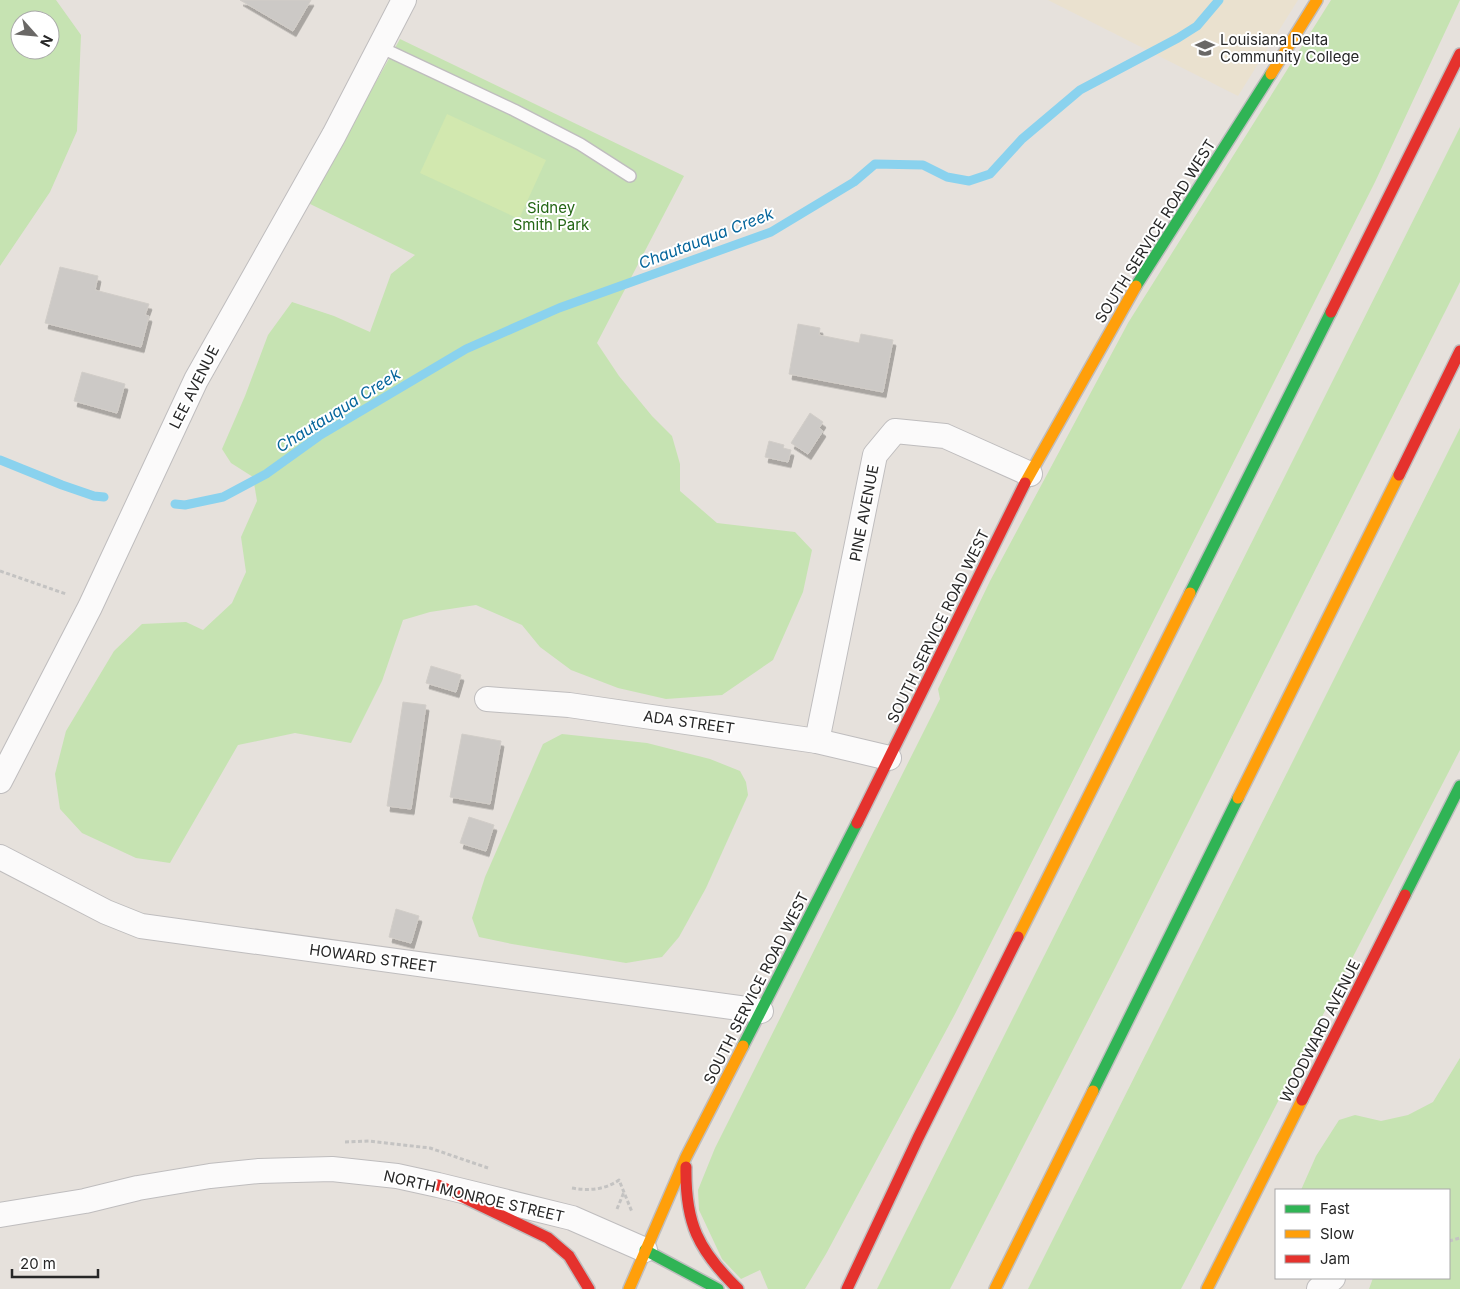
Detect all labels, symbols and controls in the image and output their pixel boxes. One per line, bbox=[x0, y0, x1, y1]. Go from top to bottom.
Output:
north arrow bbox=[10, 10, 60, 60]
place label: Louisiana Delta Community College bbox=[1220, 30, 1359, 66]
text: N bbox=[37, 33, 57, 50]
school or university icon: Louisiana Delta Community College bbox=[1194, 37, 1216, 59]
street label: SOUTH SERVICE ROAD WEST bbox=[1090, 136, 1220, 326]
park label: Sidney Smith Park bbox=[513, 198, 590, 234]
water label: Chautauqua Creek bbox=[636, 203, 777, 273]
street label: LEE AVENUE bbox=[165, 342, 223, 432]
water label: Chautauqua Creek bbox=[272, 364, 404, 456]
street label: PINE AVENUE bbox=[845, 463, 883, 563]
street label: SOUTH SERVICE ROAD WEST bbox=[883, 526, 993, 726]
street label: ADA STREET bbox=[642, 706, 736, 738]
street label: SOUTH SERVICE ROAD WEST bbox=[699, 889, 813, 1087]
street label: HOWARD STREET bbox=[308, 940, 438, 976]
street label: WOODWARD AVENUE bbox=[1276, 956, 1364, 1106]
street label: NORTH MONROE STREET bbox=[382, 1166, 566, 1226]
legend bbox=[1275, 1189, 1450, 1279]
text: Fast bbox=[1320, 1199, 1350, 1218]
text: Slow bbox=[1320, 1224, 1354, 1243]
scale bar bbox=[12, 1246, 99, 1278]
text: Jam bbox=[1320, 1249, 1350, 1268]
text: 20 m bbox=[20, 1254, 56, 1273]

